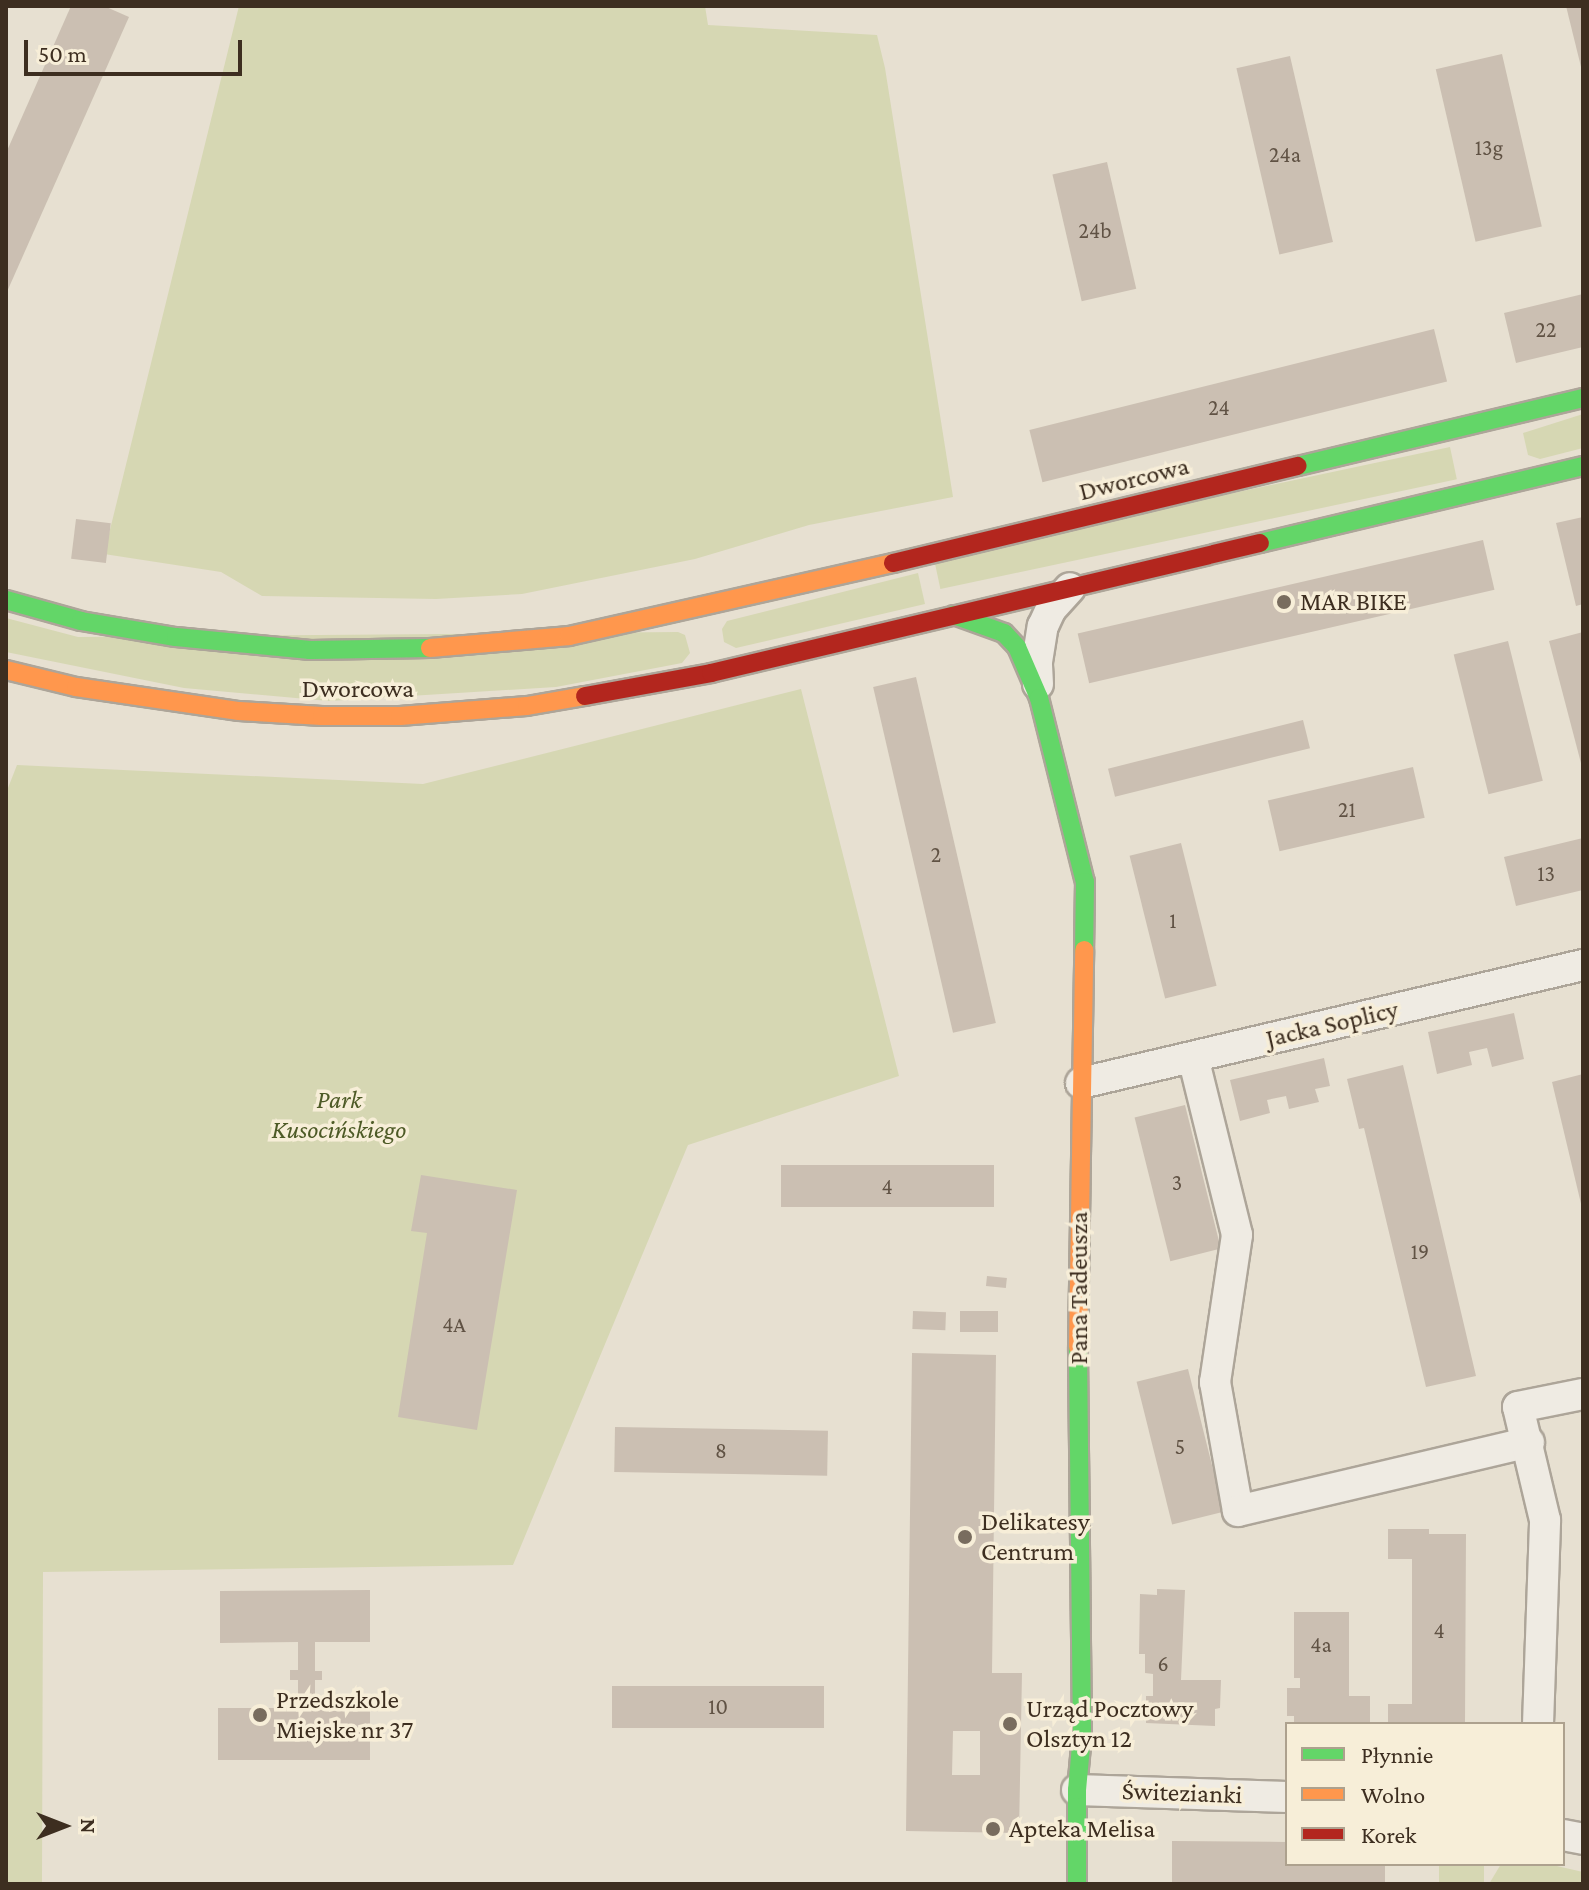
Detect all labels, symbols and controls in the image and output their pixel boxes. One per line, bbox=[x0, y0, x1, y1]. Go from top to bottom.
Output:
scale bar bbox=[28, 24, 246, 74]
text: 50 m bbox=[38, 40, 87, 67]
house number: 13g bbox=[1475, 135, 1503, 161]
house number: 24a bbox=[1269, 142, 1301, 168]
house number: 24b bbox=[1078, 218, 1112, 244]
house number: 22 bbox=[1536, 317, 1556, 343]
house number: 24 bbox=[1208, 395, 1230, 421]
street label: Dworcowa bbox=[1076, 450, 1192, 508]
place label: MAR BIKE bbox=[1300, 586, 1407, 618]
marker: MAR BIKE bbox=[1275, 593, 1293, 611]
street label: Dworcowa bbox=[302, 673, 414, 705]
house number: 21 bbox=[1338, 797, 1356, 823]
house number: 2 bbox=[931, 842, 941, 868]
house number: 13 bbox=[1537, 861, 1555, 887]
house number: 1 bbox=[1169, 908, 1177, 934]
street label: Jacka Soplicy bbox=[1263, 994, 1401, 1054]
park label: Park Kusocińskiego bbox=[272, 1084, 406, 1146]
house number: 3 bbox=[1172, 1170, 1182, 1196]
house number: 4 bbox=[881, 1174, 893, 1200]
street label: Pana Tadeusza bbox=[1063, 1211, 1095, 1365]
house number: 19 bbox=[1411, 1239, 1429, 1265]
house number: 4A bbox=[442, 1312, 466, 1338]
house number: 5 bbox=[1175, 1434, 1185, 1460]
house number: 8 bbox=[715, 1438, 727, 1464]
place label: Delikatesy Centrum bbox=[981, 1506, 1090, 1568]
marker: Delikatesy Centrum bbox=[956, 1528, 974, 1546]
house number: 4 bbox=[1433, 1618, 1445, 1644]
house number: 4a bbox=[1310, 1632, 1332, 1658]
house number: 6 bbox=[1157, 1651, 1169, 1677]
place label: Przedszkole Miejske nr 37 bbox=[276, 1684, 413, 1746]
place label: Urząd Pocztowy Olsztyn 12 bbox=[1026, 1693, 1193, 1754]
house number: 10 bbox=[708, 1694, 728, 1720]
marker: Przedszkole Miejske nr 37 bbox=[251, 1706, 269, 1724]
marker: Urząd Pocztowy Olsztyn 12 bbox=[1001, 1715, 1019, 1733]
legend bbox=[1285, 1722, 1565, 1866]
text: Płynnie bbox=[1361, 1741, 1433, 1768]
street label: Świtezianki bbox=[1121, 1775, 1243, 1811]
text: Wolno bbox=[1361, 1781, 1425, 1808]
north arrow bbox=[24, 1786, 104, 1866]
place label: Apteka Melisa bbox=[1009, 1813, 1155, 1845]
text: N bbox=[76, 1819, 101, 1834]
marker: Apteka Melisa bbox=[984, 1820, 1002, 1838]
text: Korek bbox=[1361, 1821, 1416, 1848]

